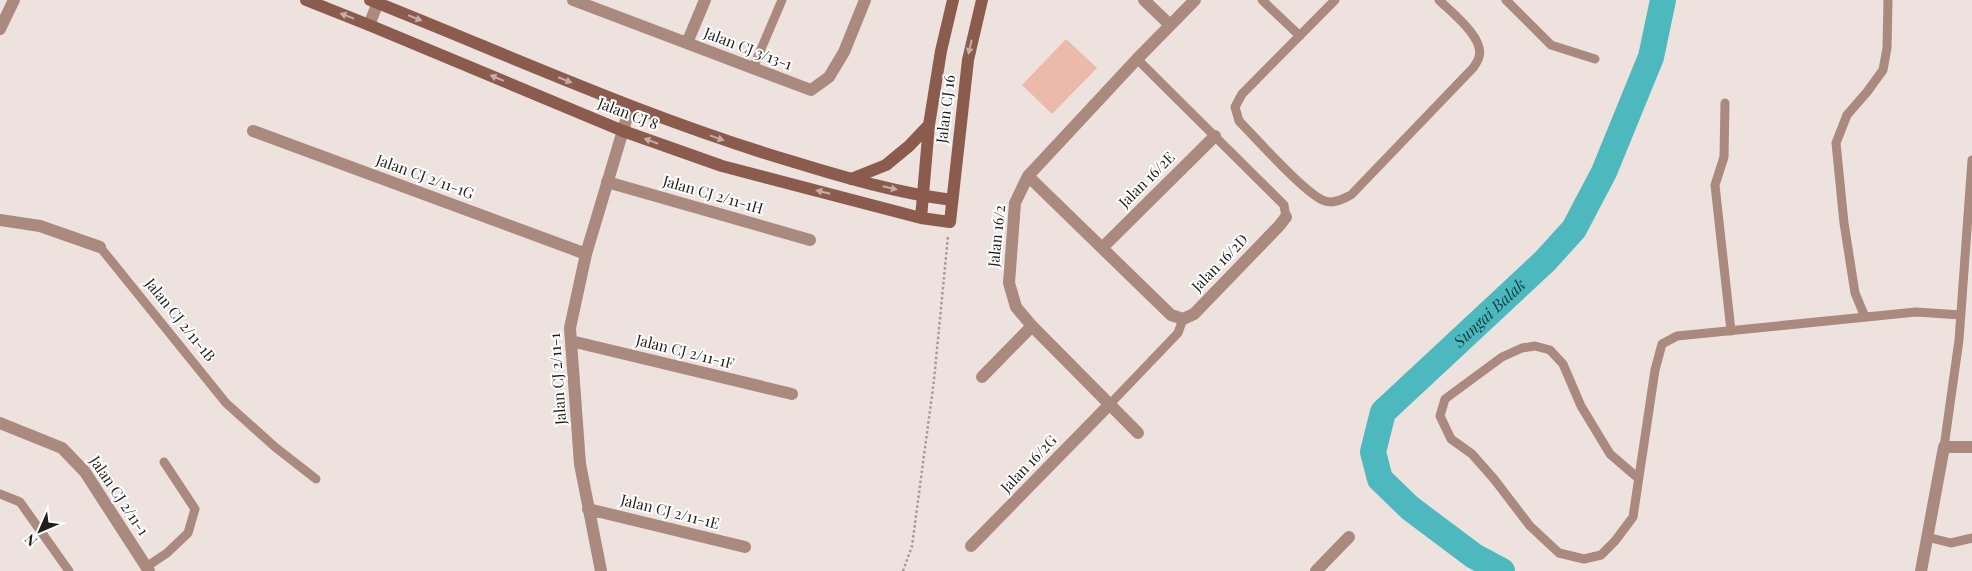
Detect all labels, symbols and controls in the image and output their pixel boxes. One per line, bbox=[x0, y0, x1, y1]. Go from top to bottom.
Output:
one-way arrow bbox=[339, 12, 354, 20]
one-way arrow bbox=[408, 15, 422, 23]
street label: Jalan CJ 3/13-1 bbox=[700, 22, 796, 74]
one-way arrow bbox=[966, 40, 974, 55]
street label: Jalan CJ 16 bbox=[931, 73, 959, 145]
one-way arrow bbox=[489, 74, 504, 82]
one-way arrow bbox=[558, 77, 572, 85]
street label: Jalan CJ 8 bbox=[594, 92, 662, 134]
one-way arrow bbox=[709, 135, 724, 142]
one-way arrow bbox=[643, 137, 658, 145]
street label: Jalan 16/2E bbox=[1113, 147, 1179, 212]
street label: Jalan CJ 2/11-1G bbox=[373, 149, 477, 203]
street label: Jalan CJ 2/11-1H bbox=[660, 170, 766, 218]
one-way arrow bbox=[882, 184, 897, 192]
one-way arrow bbox=[816, 188, 831, 196]
street label: Jalan 16/2 bbox=[983, 204, 1009, 269]
street label: Jalan 16/2D bbox=[1186, 229, 1252, 296]
street label: Jalan CJ 2/11-1B bbox=[140, 273, 220, 365]
water label: Sungai Balak bbox=[1448, 274, 1530, 352]
street label: Jalan CJ 2/11-1F bbox=[633, 329, 737, 373]
street label: Jalan CJ 2/11-1 bbox=[544, 332, 570, 427]
street label: Jalan 16/2G bbox=[995, 430, 1061, 497]
street label: Jalan CJ 2/11-1 bbox=[85, 451, 154, 540]
street label: Jalan CJ 2/11-1E bbox=[618, 489, 722, 533]
north arrow bbox=[15, 506, 65, 556]
text: N bbox=[20, 530, 41, 551]

